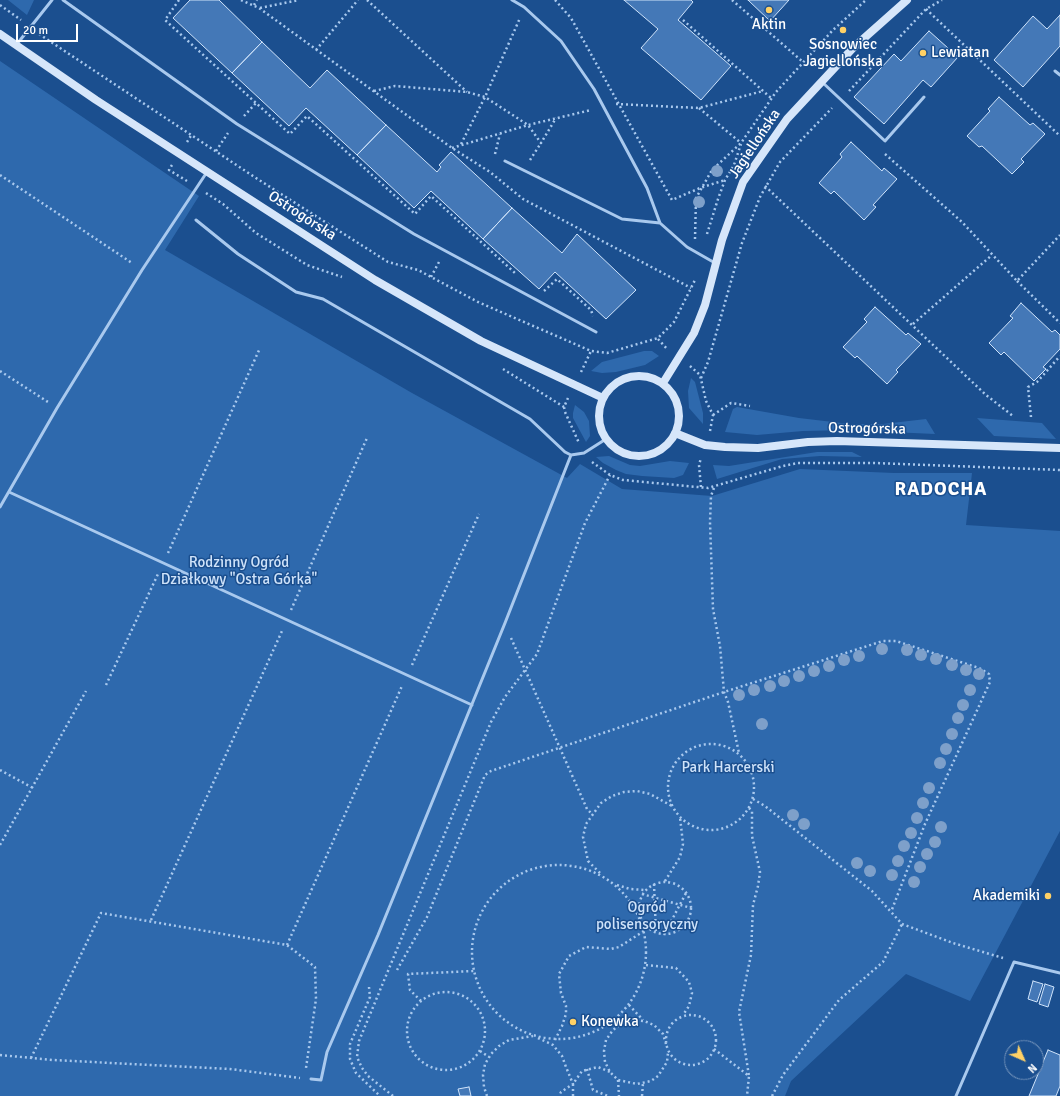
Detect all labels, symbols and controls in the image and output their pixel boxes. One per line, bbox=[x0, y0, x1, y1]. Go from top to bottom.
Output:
marker: Aktin bbox=[764, 5, 774, 15]
scale bar bbox=[18, 16, 80, 42]
place label: Aktin bbox=[752, 16, 786, 34]
text: 20 m bbox=[23, 23, 48, 38]
marker: Sosnowiec Jagiellońska bbox=[838, 25, 848, 35]
place label: Sosnowiec Jagiellońska bbox=[803, 36, 883, 71]
place label: Lewiatan bbox=[931, 44, 989, 62]
marker: Lewiatan bbox=[918, 48, 928, 58]
street label: Jagiellońska bbox=[725, 106, 785, 182]
street label: Ostrogórska bbox=[265, 187, 339, 245]
street label: Ostrogórska bbox=[828, 419, 906, 439]
district label: RADOCHA bbox=[895, 479, 987, 501]
park label: Rodzinny Ogród Działkowy "Ostra Górka" bbox=[161, 554, 317, 589]
park label: Park Harcerski bbox=[681, 759, 775, 777]
place label: Akademiki bbox=[973, 887, 1040, 905]
marker: Akademiki bbox=[1043, 891, 1053, 901]
park label: Ogród polisensoryczny bbox=[596, 899, 698, 934]
place label: Konewka bbox=[581, 1013, 639, 1031]
marker: Konewka bbox=[568, 1017, 578, 1027]
north arrow bbox=[1004, 1040, 1044, 1080]
text: N bbox=[1025, 1061, 1039, 1075]

